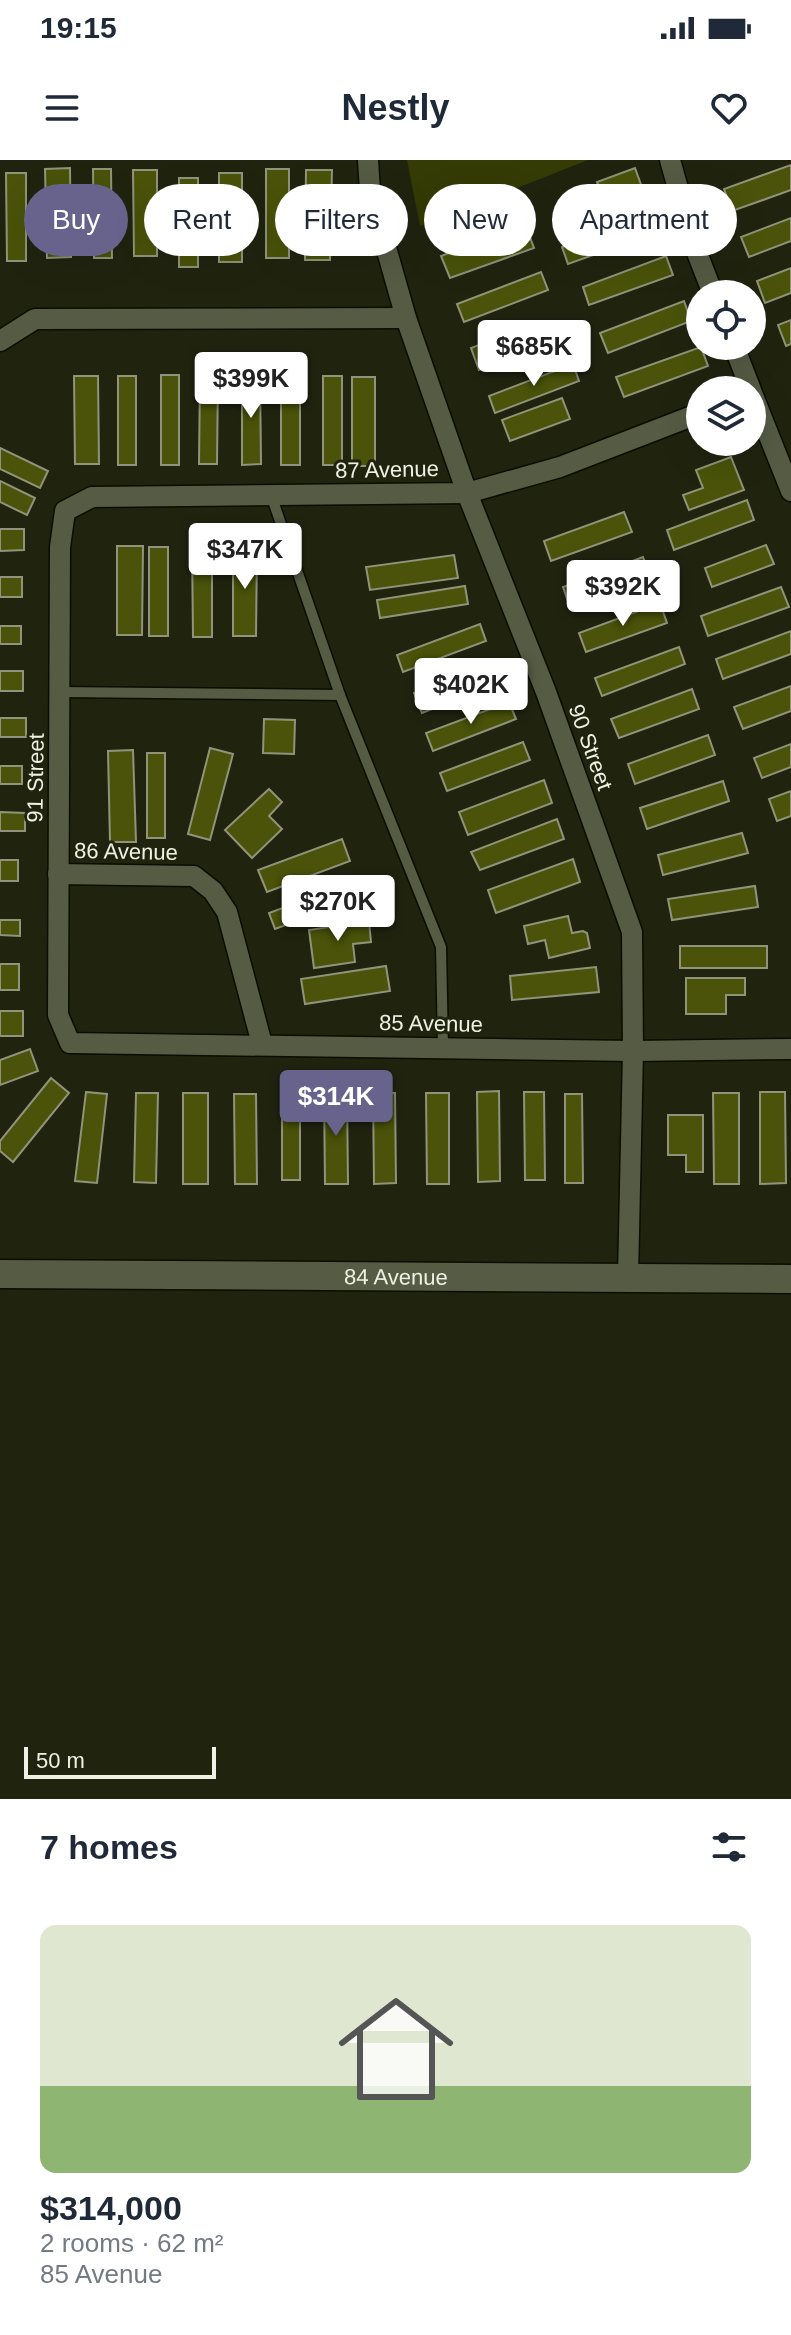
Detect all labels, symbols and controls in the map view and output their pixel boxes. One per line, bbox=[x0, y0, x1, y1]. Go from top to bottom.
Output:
text: 19:15 bbox=[40, 11, 117, 44]
icon: menu bbox=[40, 86, 84, 130]
icon: heart bbox=[707, 86, 751, 130]
text: Nestly bbox=[341, 87, 450, 128]
chip: Buy bbox=[24, 184, 128, 256]
chip: Rent bbox=[144, 184, 259, 256]
chip: Filters bbox=[275, 184, 408, 256]
chip: New bbox=[424, 184, 536, 256]
chip: Apartment bbox=[552, 184, 737, 256]
map controls bbox=[686, 280, 766, 456]
button: locate bbox=[686, 280, 766, 360]
pin: $685K bbox=[478, 320, 590, 388]
text: $685K bbox=[496, 331, 572, 361]
pin: $399K bbox=[195, 352, 307, 420]
text: $399K bbox=[213, 363, 289, 393]
button: layers bbox=[686, 376, 766, 456]
street label: 87 Avenue bbox=[335, 456, 439, 483]
pin: $347K bbox=[189, 523, 301, 591]
text: $347K bbox=[207, 534, 283, 564]
pin: $392K bbox=[567, 560, 679, 628]
text: $392K bbox=[585, 571, 661, 601]
pin: $402K bbox=[415, 658, 527, 726]
text: $402K bbox=[433, 669, 509, 699]
street label: 90 Street bbox=[564, 701, 618, 793]
street label: 91 Street bbox=[22, 733, 49, 823]
street label: 86 Avenue bbox=[74, 838, 178, 865]
pin: $270K bbox=[282, 875, 394, 943]
text: $270K bbox=[300, 886, 376, 916]
street label: 85 Avenue bbox=[379, 1010, 483, 1037]
pin: $314K bbox=[280, 1070, 392, 1138]
text: $314K bbox=[298, 1081, 374, 1111]
street label: 84 Avenue bbox=[344, 1264, 448, 1290]
scale bar bbox=[24, 1743, 216, 1779]
text: 50 m bbox=[36, 1748, 85, 1773]
icon: filters bbox=[707, 1825, 751, 1869]
text: 7 homes bbox=[40, 1828, 178, 1866]
icon: home bbox=[324, 1977, 468, 2121]
text: $314,000 bbox=[40, 2189, 182, 2227]
text: 2 rooms · 62 m² bbox=[40, 2228, 224, 2258]
text: 85 Avenue bbox=[40, 2259, 162, 2289]

